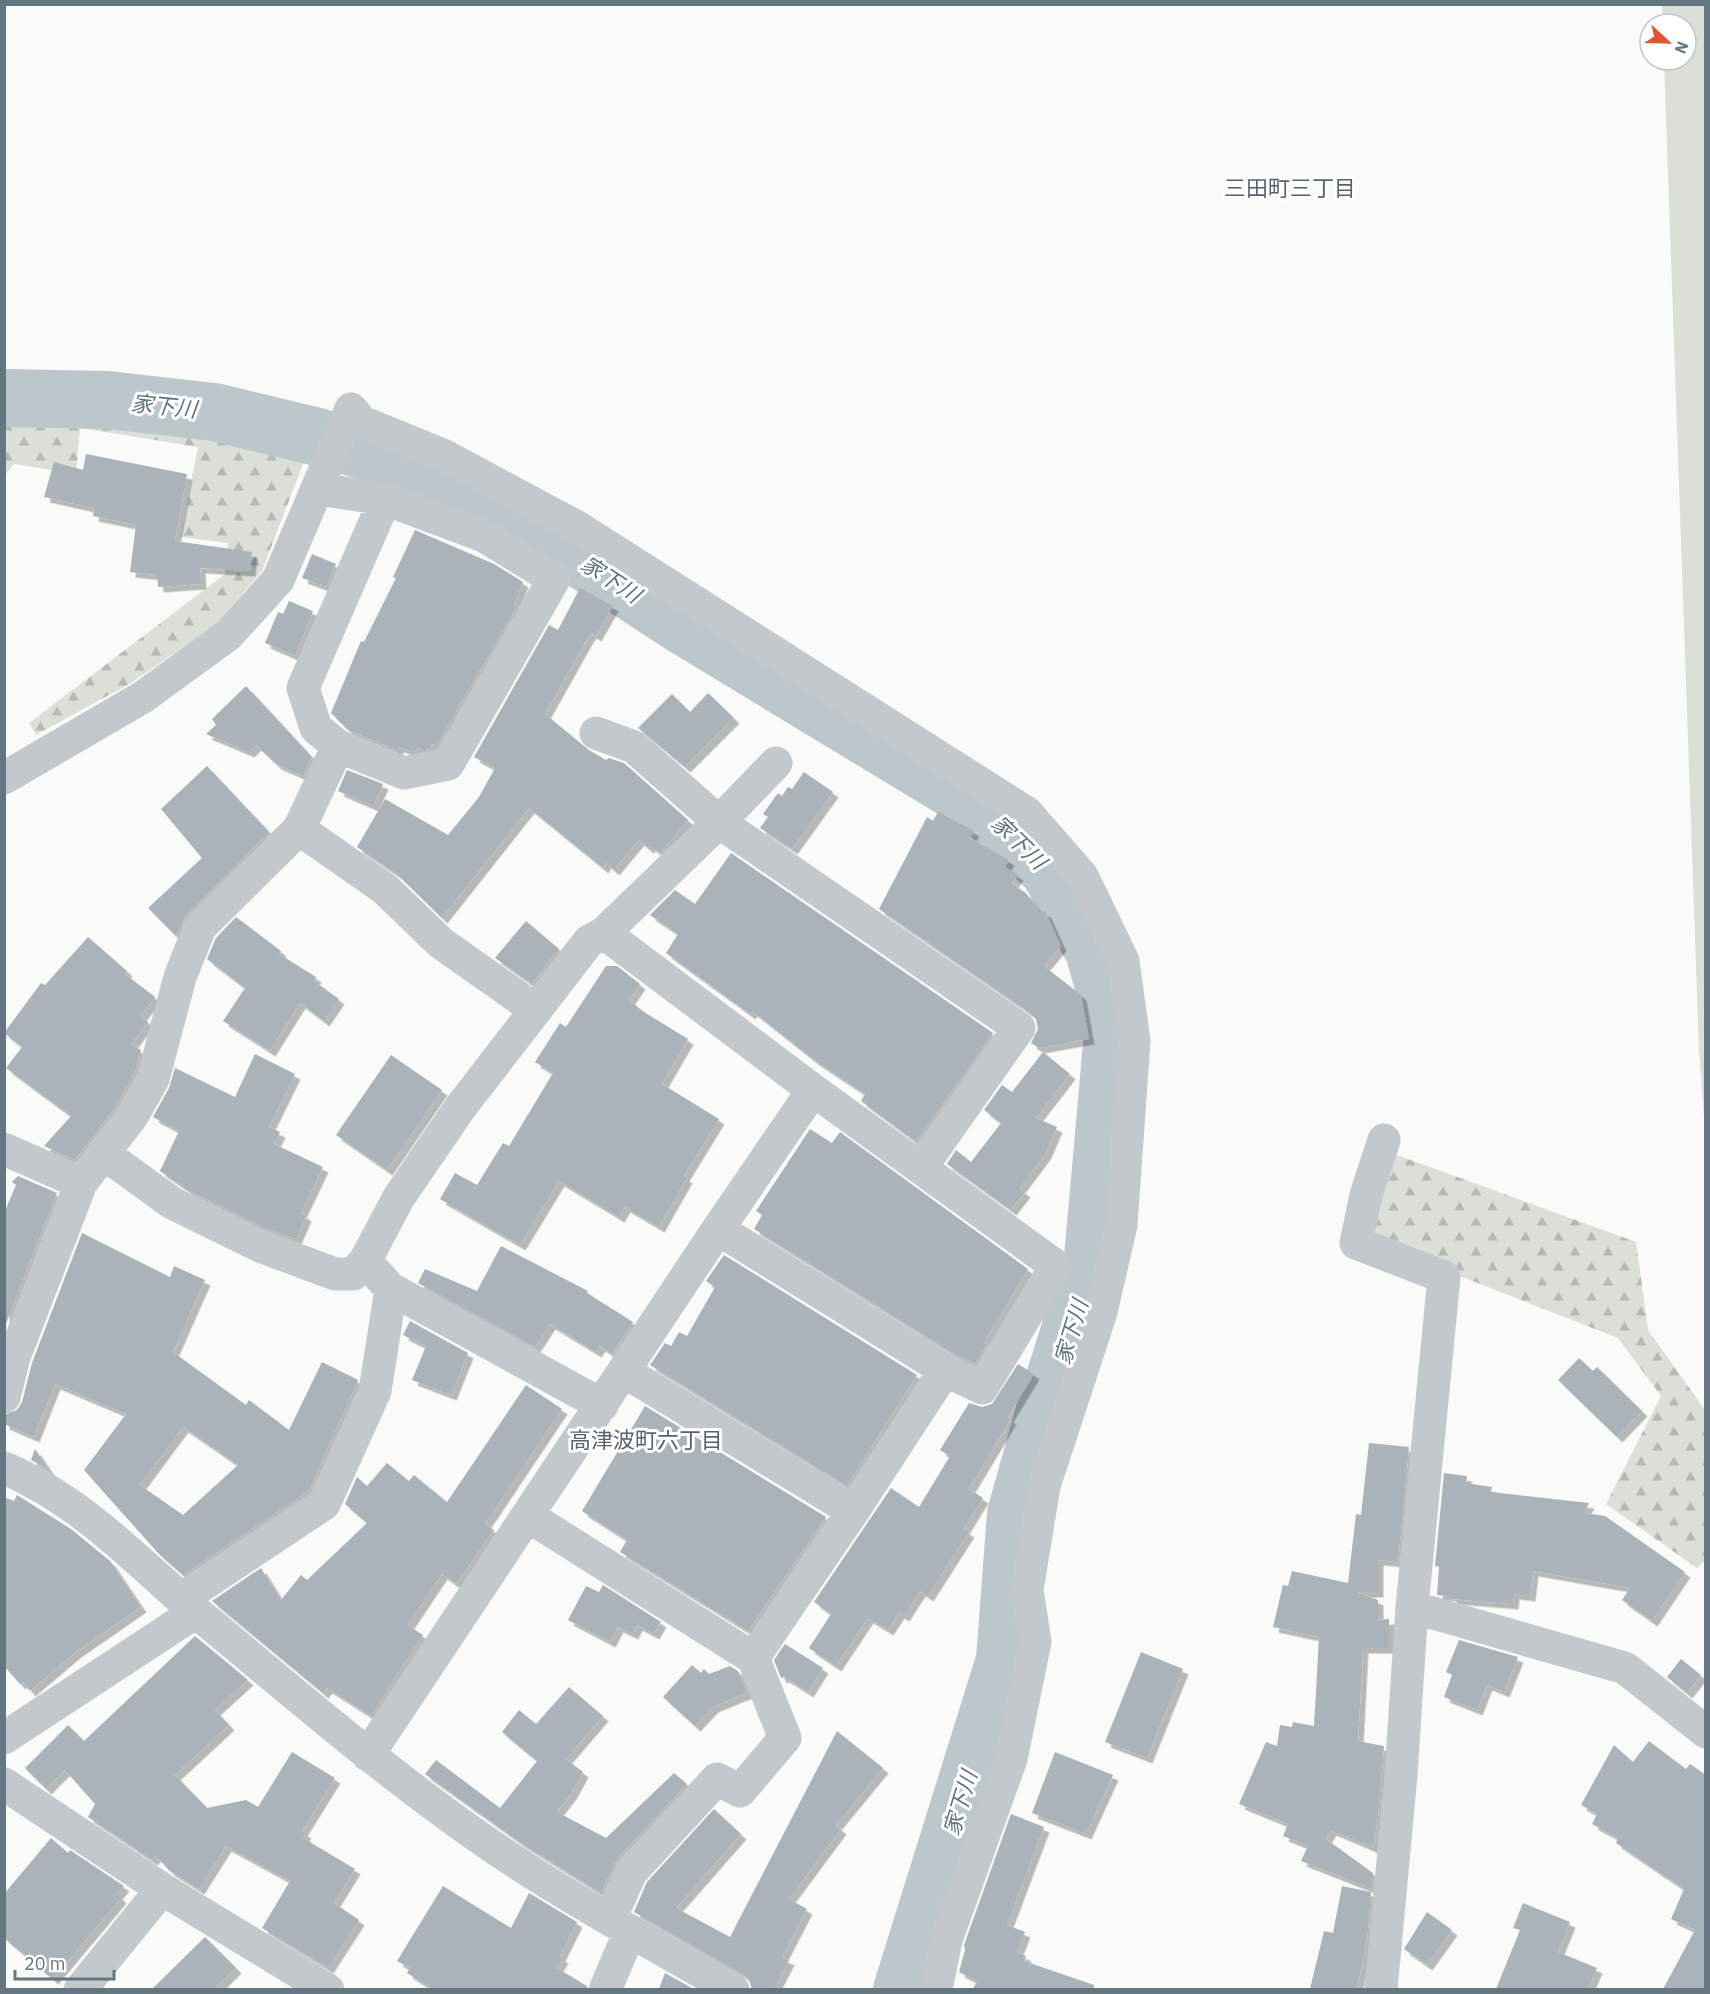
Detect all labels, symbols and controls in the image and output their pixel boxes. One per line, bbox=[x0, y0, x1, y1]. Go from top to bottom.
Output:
north arrow bbox=[1638, 12, 1698, 72]
text: N bbox=[1670, 38, 1693, 57]
district label: 三田町三丁目 bbox=[1224, 173, 1356, 202]
water label: 家下川 bbox=[130, 388, 200, 424]
water label: 家下川 bbox=[576, 548, 649, 610]
water label: 家下川 bbox=[986, 808, 1055, 876]
water label: 家下川 bbox=[1047, 1294, 1095, 1368]
district label: 高津波町六丁目 bbox=[569, 1425, 723, 1454]
water label: 家下川 bbox=[936, 1765, 984, 1839]
scale bar bbox=[15, 1943, 114, 1981]
text: 20 m bbox=[24, 1952, 66, 1975]

